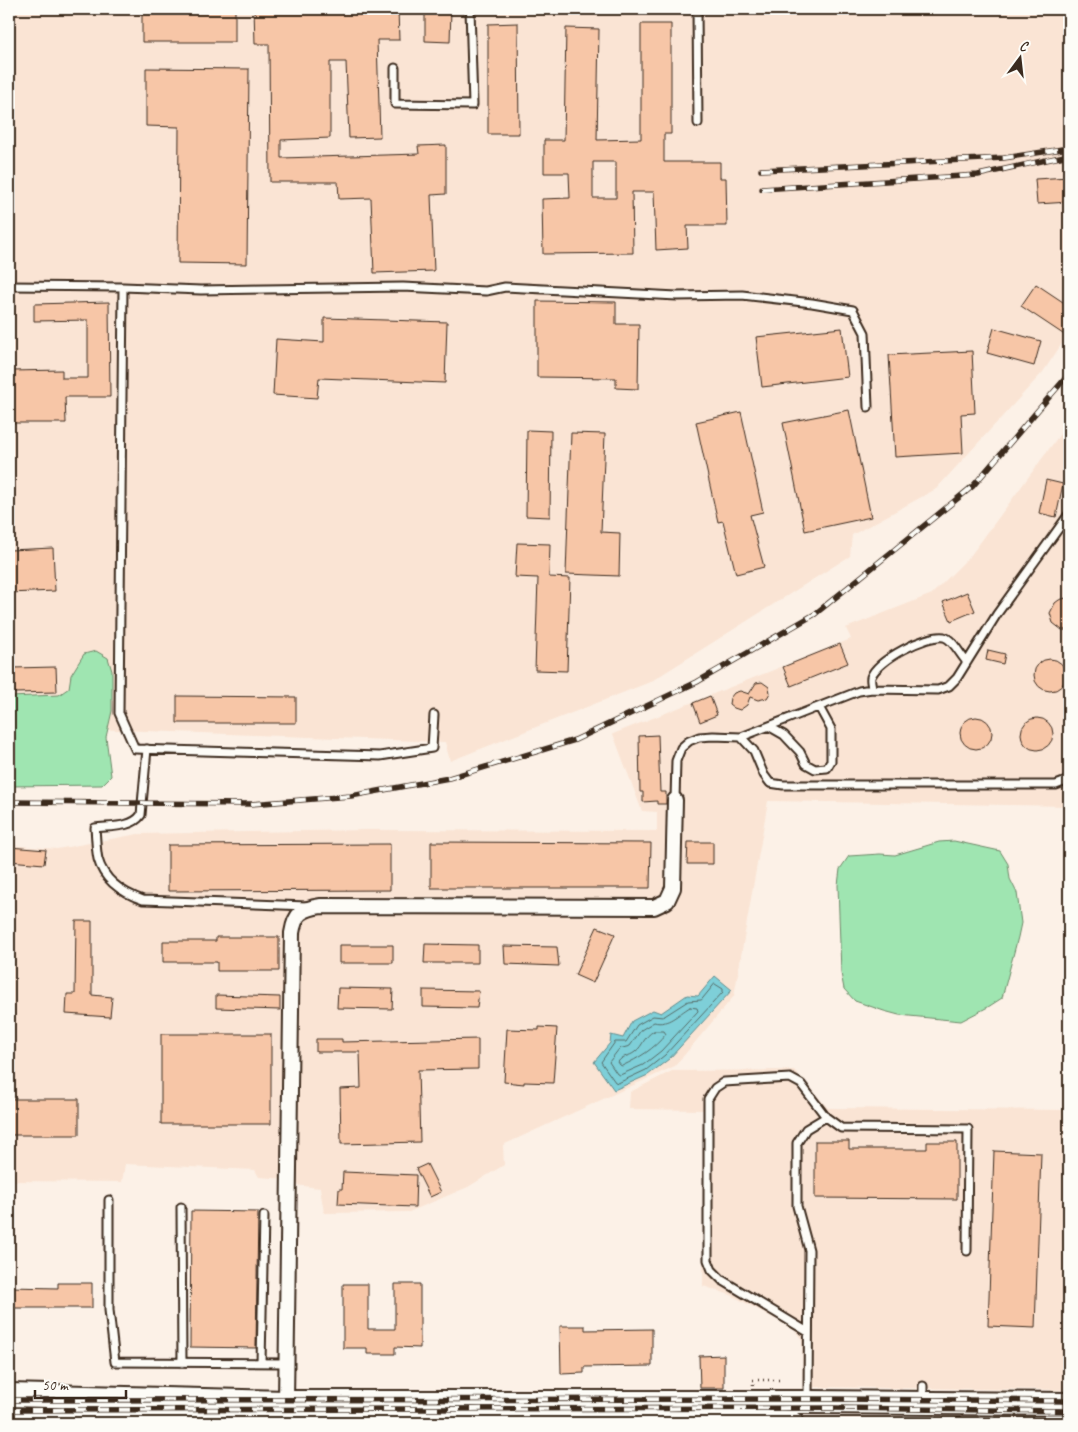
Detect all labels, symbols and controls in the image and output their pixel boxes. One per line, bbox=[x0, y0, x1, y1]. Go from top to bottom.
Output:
north arrow bbox=[996, 32, 1046, 82]
text: С bbox=[1018, 37, 1031, 56]
scale bar bbox=[35, 1367, 126, 1399]
text: 50 m bbox=[42, 1376, 69, 1395]

